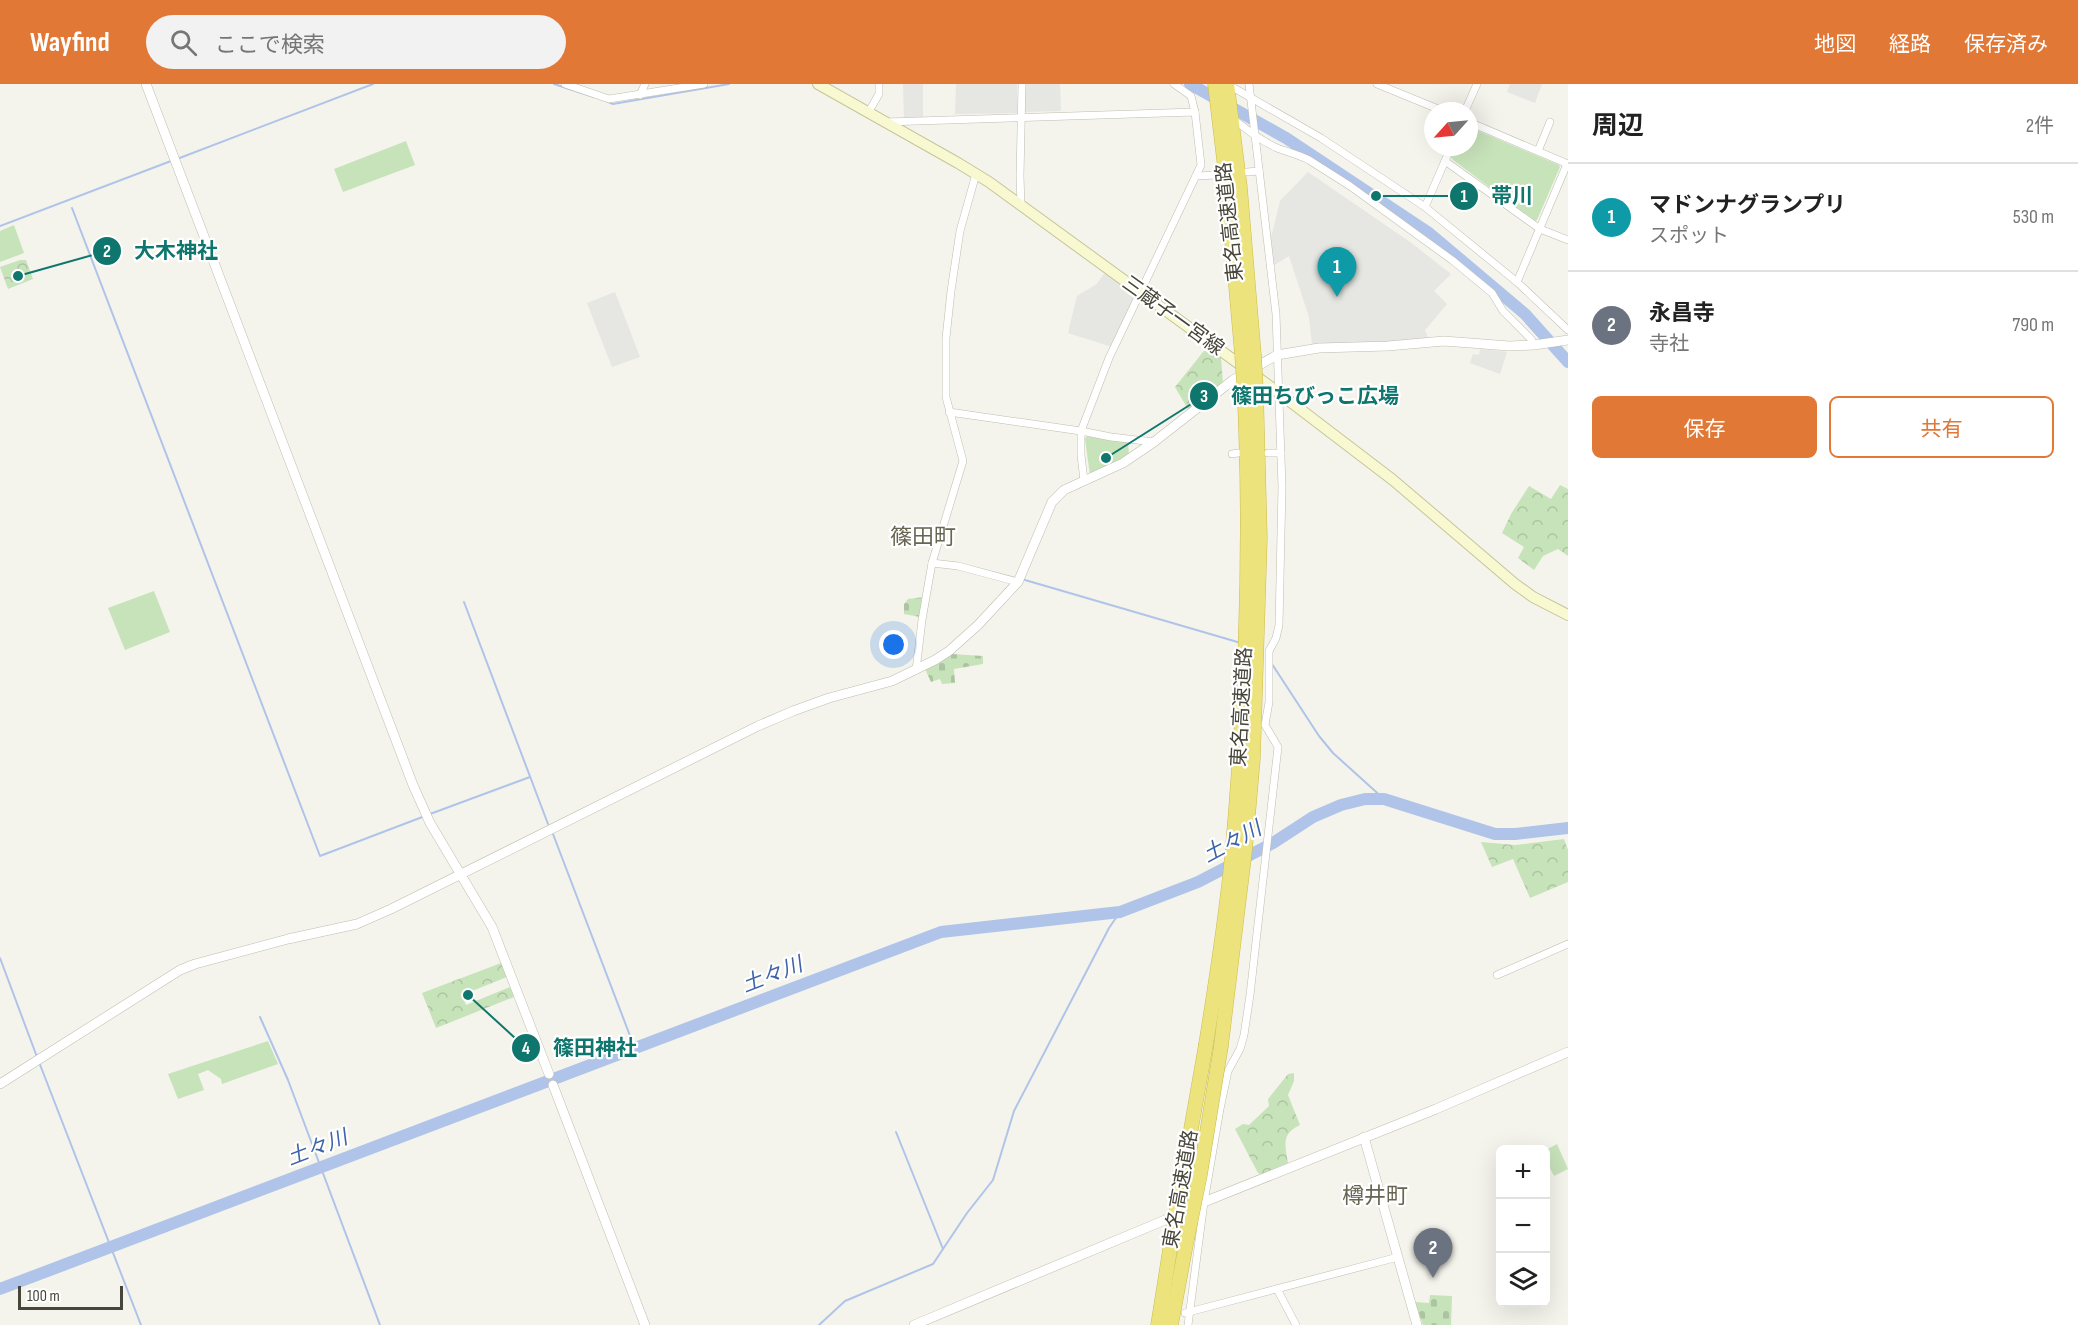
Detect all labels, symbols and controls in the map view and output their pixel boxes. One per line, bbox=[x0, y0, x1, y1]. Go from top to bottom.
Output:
search box bbox=[146, 15, 566, 69]
text: Wayfind bbox=[30, 26, 110, 59]
icon: search bbox=[167, 26, 200, 59]
text: ここで検索 bbox=[215, 32, 325, 59]
text: 地図 bbox=[1814, 32, 1856, 57]
text: 経路 bbox=[1889, 32, 1931, 57]
text: 保存済み bbox=[1964, 32, 2048, 57]
north arrow bbox=[1424, 102, 1478, 156]
text: 周辺 bbox=[1592, 111, 1644, 142]
text: 2件 bbox=[2026, 114, 2054, 138]
street label: 東名高速道路 bbox=[1212, 161, 1248, 283]
callout: 帯川 bbox=[1449, 176, 1545, 215]
text: 帯川 bbox=[1491, 184, 1533, 209]
text: 1 bbox=[1460, 186, 1468, 207]
text: マドンナグランプリ bbox=[1649, 192, 1846, 219]
text: 1 bbox=[1608, 205, 1615, 229]
text: 530 m bbox=[2013, 205, 2054, 229]
text: スポット bbox=[1649, 224, 1729, 248]
callout: 大木神社 bbox=[92, 231, 230, 270]
text: 大木神社 bbox=[134, 239, 218, 264]
text: 2 bbox=[103, 241, 111, 262]
pin: 1 bbox=[1318, 248, 1356, 297]
street label: 三蔵子一宮線 bbox=[1117, 271, 1229, 361]
text: 永昌寺 bbox=[1649, 300, 1715, 327]
text: 2 bbox=[1607, 313, 1616, 337]
text: 790 m bbox=[2012, 313, 2054, 337]
text: 寺社 bbox=[1649, 332, 1689, 356]
callout: 篠田ちびっこ広場 bbox=[1189, 376, 1411, 415]
text: 篠田ちびっこ広場 bbox=[1231, 384, 1399, 409]
text: 3 bbox=[1200, 386, 1208, 407]
button: 保存 bbox=[1592, 396, 1817, 458]
button: 共有 bbox=[1829, 396, 2054, 458]
district label: 篠田町 bbox=[890, 524, 956, 551]
your location bbox=[879, 630, 908, 659]
street label: 東名高速道路 bbox=[1227, 646, 1257, 768]
water label: 土々川 bbox=[1198, 815, 1267, 868]
water label: 土々川 bbox=[738, 951, 808, 998]
callout: 篠田神社 bbox=[511, 1029, 649, 1068]
text: 篠田神社 bbox=[553, 1036, 637, 1061]
text: 4 bbox=[522, 1038, 531, 1059]
water label: 土々川 bbox=[283, 1124, 353, 1171]
street label: 東名高速道路 bbox=[1159, 1128, 1203, 1250]
map controls bbox=[1496, 1145, 1550, 1307]
button: + bbox=[1496, 1145, 1550, 1199]
district label: 樽井町 bbox=[1342, 1183, 1408, 1210]
button: − bbox=[1496, 1199, 1550, 1253]
pin: 2 bbox=[1414, 1228, 1452, 1278]
button: layers bbox=[1496, 1253, 1550, 1307]
scale bar bbox=[18, 1283, 123, 1310]
text: 100 m bbox=[27, 1287, 60, 1306]

